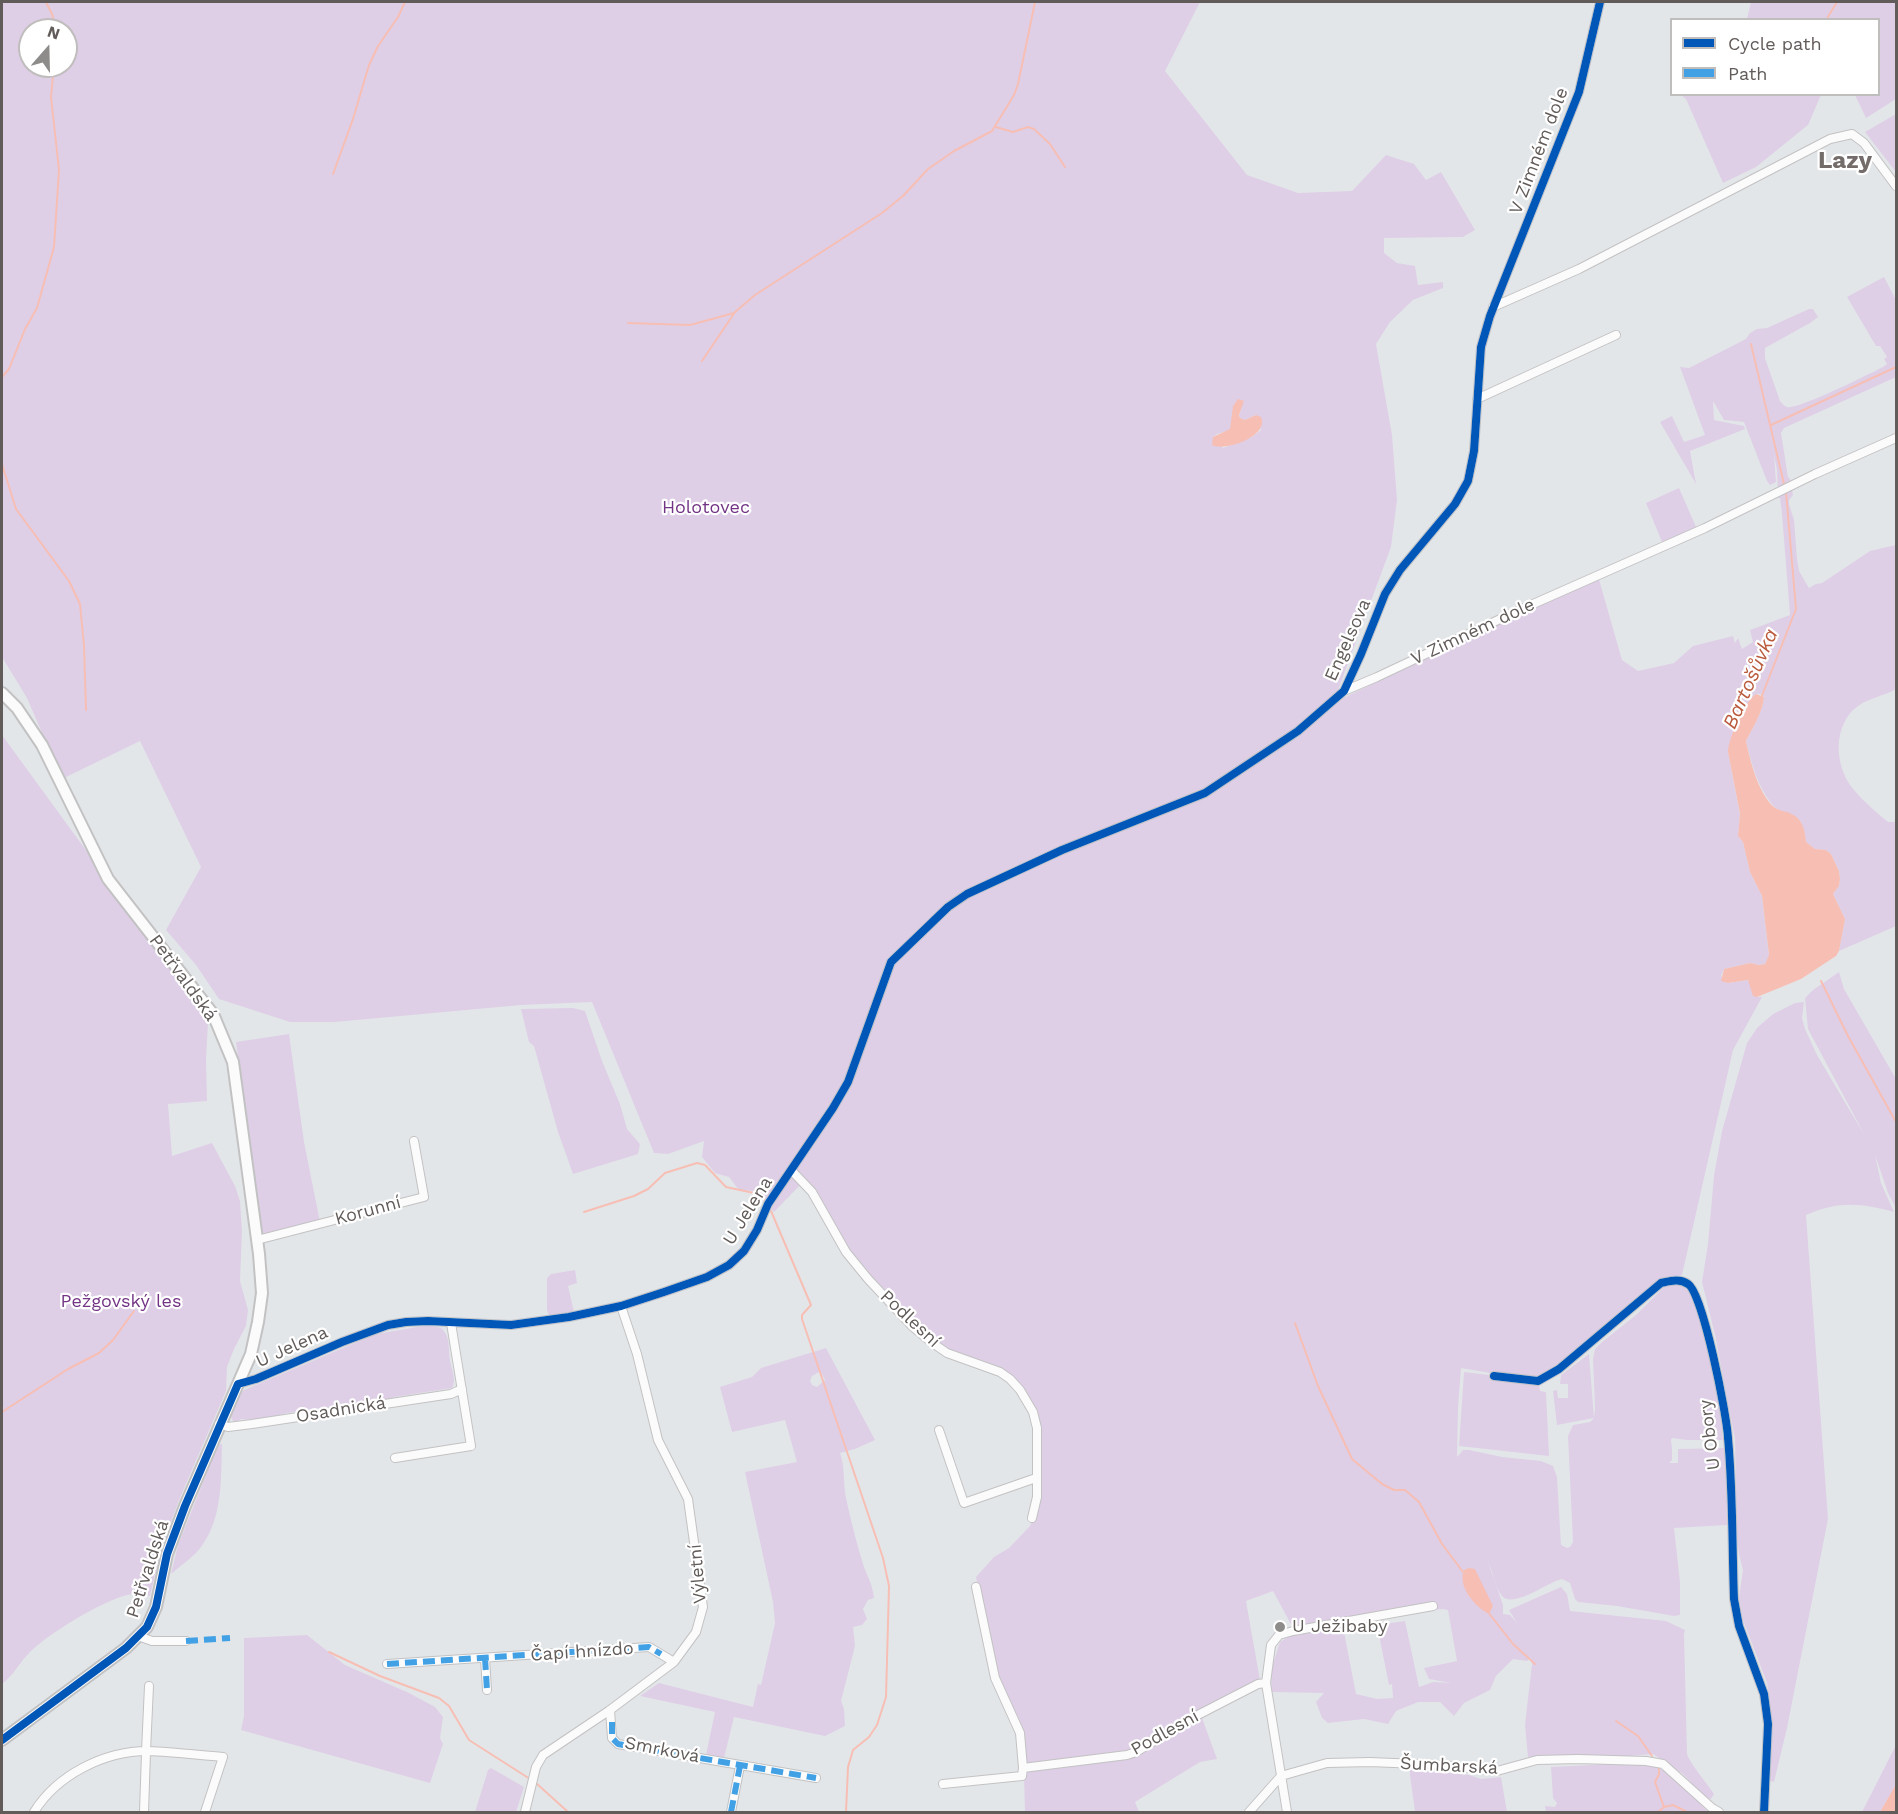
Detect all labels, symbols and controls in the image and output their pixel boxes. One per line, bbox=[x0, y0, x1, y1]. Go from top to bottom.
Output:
north arrow bbox=[18, 18, 78, 78]
legend bbox=[1670, 18, 1880, 96]
text: N bbox=[45, 22, 62, 43]
text: Cycle path bbox=[1728, 33, 1822, 54]
text: Path bbox=[1728, 63, 1768, 84]
street label: V Zimném dole bbox=[1505, 85, 1573, 217]
district label: Lazy bbox=[1818, 147, 1872, 175]
park label: Holotovec bbox=[662, 497, 750, 519]
street label: V Zimném dole bbox=[1408, 594, 1538, 670]
street label: Engelsova bbox=[1320, 596, 1376, 684]
water label: Bartošůvka bbox=[1718, 625, 1784, 733]
street label: Petřvaldská bbox=[144, 931, 222, 1025]
street label: U Jelena bbox=[719, 1173, 777, 1249]
street label: Korunní bbox=[333, 1192, 403, 1230]
street label: Podlesní bbox=[875, 1286, 945, 1352]
park label: Pežgovský les bbox=[61, 1291, 181, 1313]
street label: U Jelena bbox=[253, 1322, 331, 1372]
street label: Osadnická bbox=[295, 1392, 387, 1428]
street label: U Obory bbox=[1695, 1398, 1725, 1472]
street label: Petřvaldská bbox=[122, 1517, 174, 1621]
street label: Výletní bbox=[685, 1543, 711, 1605]
place label: U Ježibaby bbox=[1292, 1616, 1387, 1638]
marker: U Ježibaby bbox=[1273, 1620, 1287, 1634]
street label: Čapí hnízdo bbox=[530, 1638, 634, 1666]
street label: Podlesní bbox=[1127, 1706, 1203, 1760]
street label: Smrková bbox=[623, 1732, 701, 1768]
street label: Šumbarská bbox=[1400, 1753, 1498, 1779]

